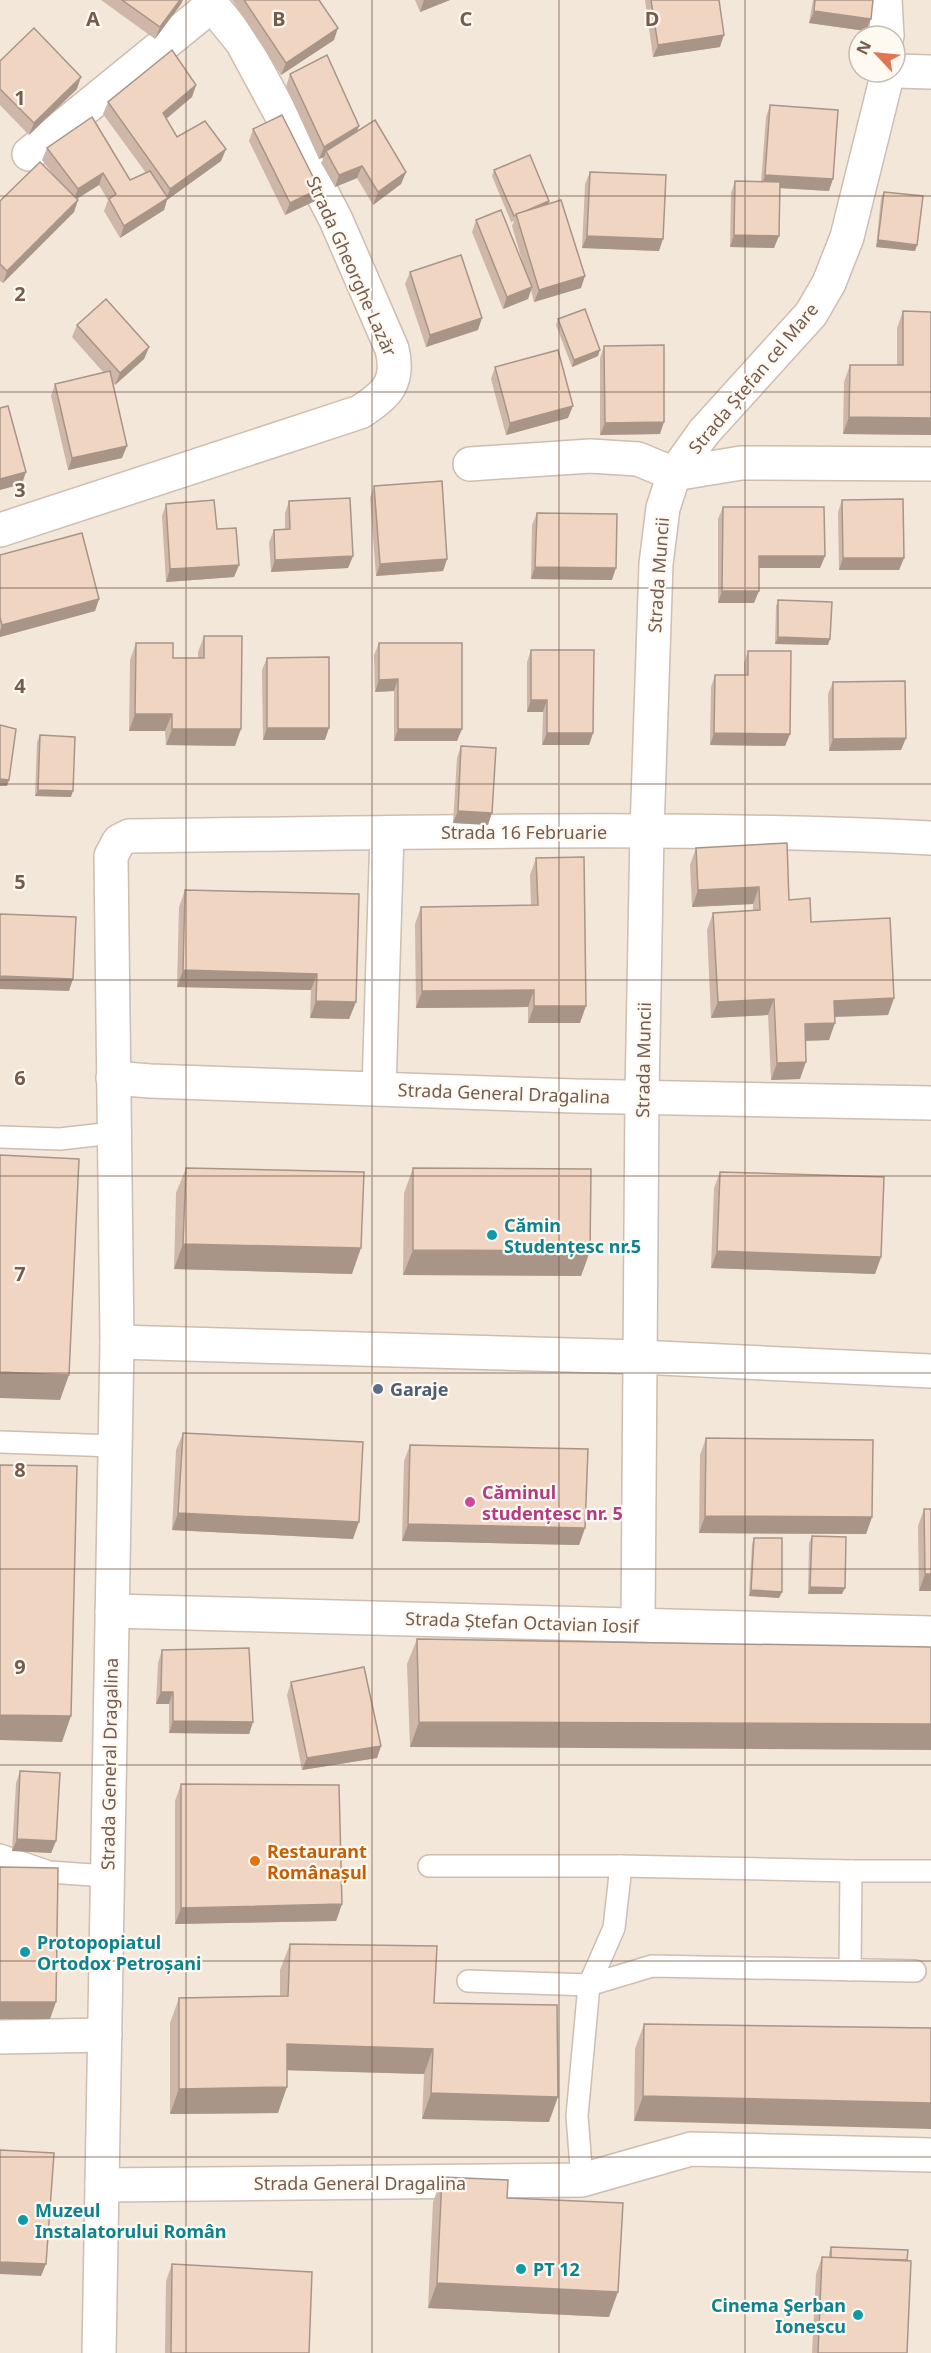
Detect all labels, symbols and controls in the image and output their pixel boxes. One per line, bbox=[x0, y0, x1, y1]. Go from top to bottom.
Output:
text: A bbox=[86, 5, 100, 32]
text: B bbox=[272, 5, 286, 32]
text: C bbox=[460, 5, 473, 32]
text: D bbox=[645, 5, 659, 32]
north arrow bbox=[847, 24, 907, 84]
text: N bbox=[851, 37, 876, 58]
text: 1 bbox=[14, 84, 26, 111]
street label: Strada Gheorghe Lazăr bbox=[301, 172, 403, 360]
text: 2 bbox=[14, 280, 26, 307]
street label: Strada Ștefan cel Mare bbox=[683, 298, 823, 458]
text: 3 bbox=[14, 476, 26, 503]
street label: Strada Muncii bbox=[642, 516, 674, 634]
text: 4 bbox=[14, 672, 26, 699]
street label: Strada 16 Februarie bbox=[441, 820, 607, 844]
text: 5 bbox=[14, 868, 26, 895]
street label: Strada Muncii bbox=[630, 1002, 656, 1118]
text: 6 bbox=[14, 1064, 26, 1091]
street label: Strada General Dragalina bbox=[397, 1077, 611, 1109]
place label: Cămin Studențesc nr.5 bbox=[504, 1213, 641, 1258]
marker: Cămin Studențesc nr.5 bbox=[485, 1228, 499, 1242]
text: 7 bbox=[14, 1260, 26, 1287]
place label: Garaje bbox=[390, 1377, 448, 1401]
marker: Garaje bbox=[371, 1382, 385, 1396]
text: 8 bbox=[14, 1456, 26, 1483]
place label: Căminul studențesc nr. 5 bbox=[482, 1480, 623, 1525]
marker: Căminul studențesc nr. 5 bbox=[463, 1495, 477, 1509]
street label: Strada Ștefan Octavian Iosif bbox=[405, 1606, 640, 1638]
text: 9 bbox=[14, 1653, 26, 1680]
street label: Strada General Dragalina bbox=[95, 1658, 123, 1870]
place label: Restaurant Românașul bbox=[267, 1839, 367, 1884]
marker: Restaurant Românașul bbox=[248, 1854, 262, 1868]
place label: Protopopiatul Ortodox Petroșani bbox=[37, 1930, 201, 1975]
marker: Protopopiatul Ortodox Petroșani bbox=[18, 1945, 32, 1959]
street label: Strada General Dragalina bbox=[254, 2171, 466, 2195]
place label: Muzeul Instalatorului Român bbox=[35, 2198, 227, 2243]
marker: Muzeul Instalatorului Român bbox=[16, 2213, 30, 2227]
place label: PT 12 bbox=[533, 2257, 580, 2281]
marker: PT 12 bbox=[514, 2262, 528, 2276]
place label: Cinema Şerban Ionescu bbox=[711, 2293, 846, 2338]
marker: Cinema Şerban Ionescu bbox=[851, 2308, 865, 2322]

